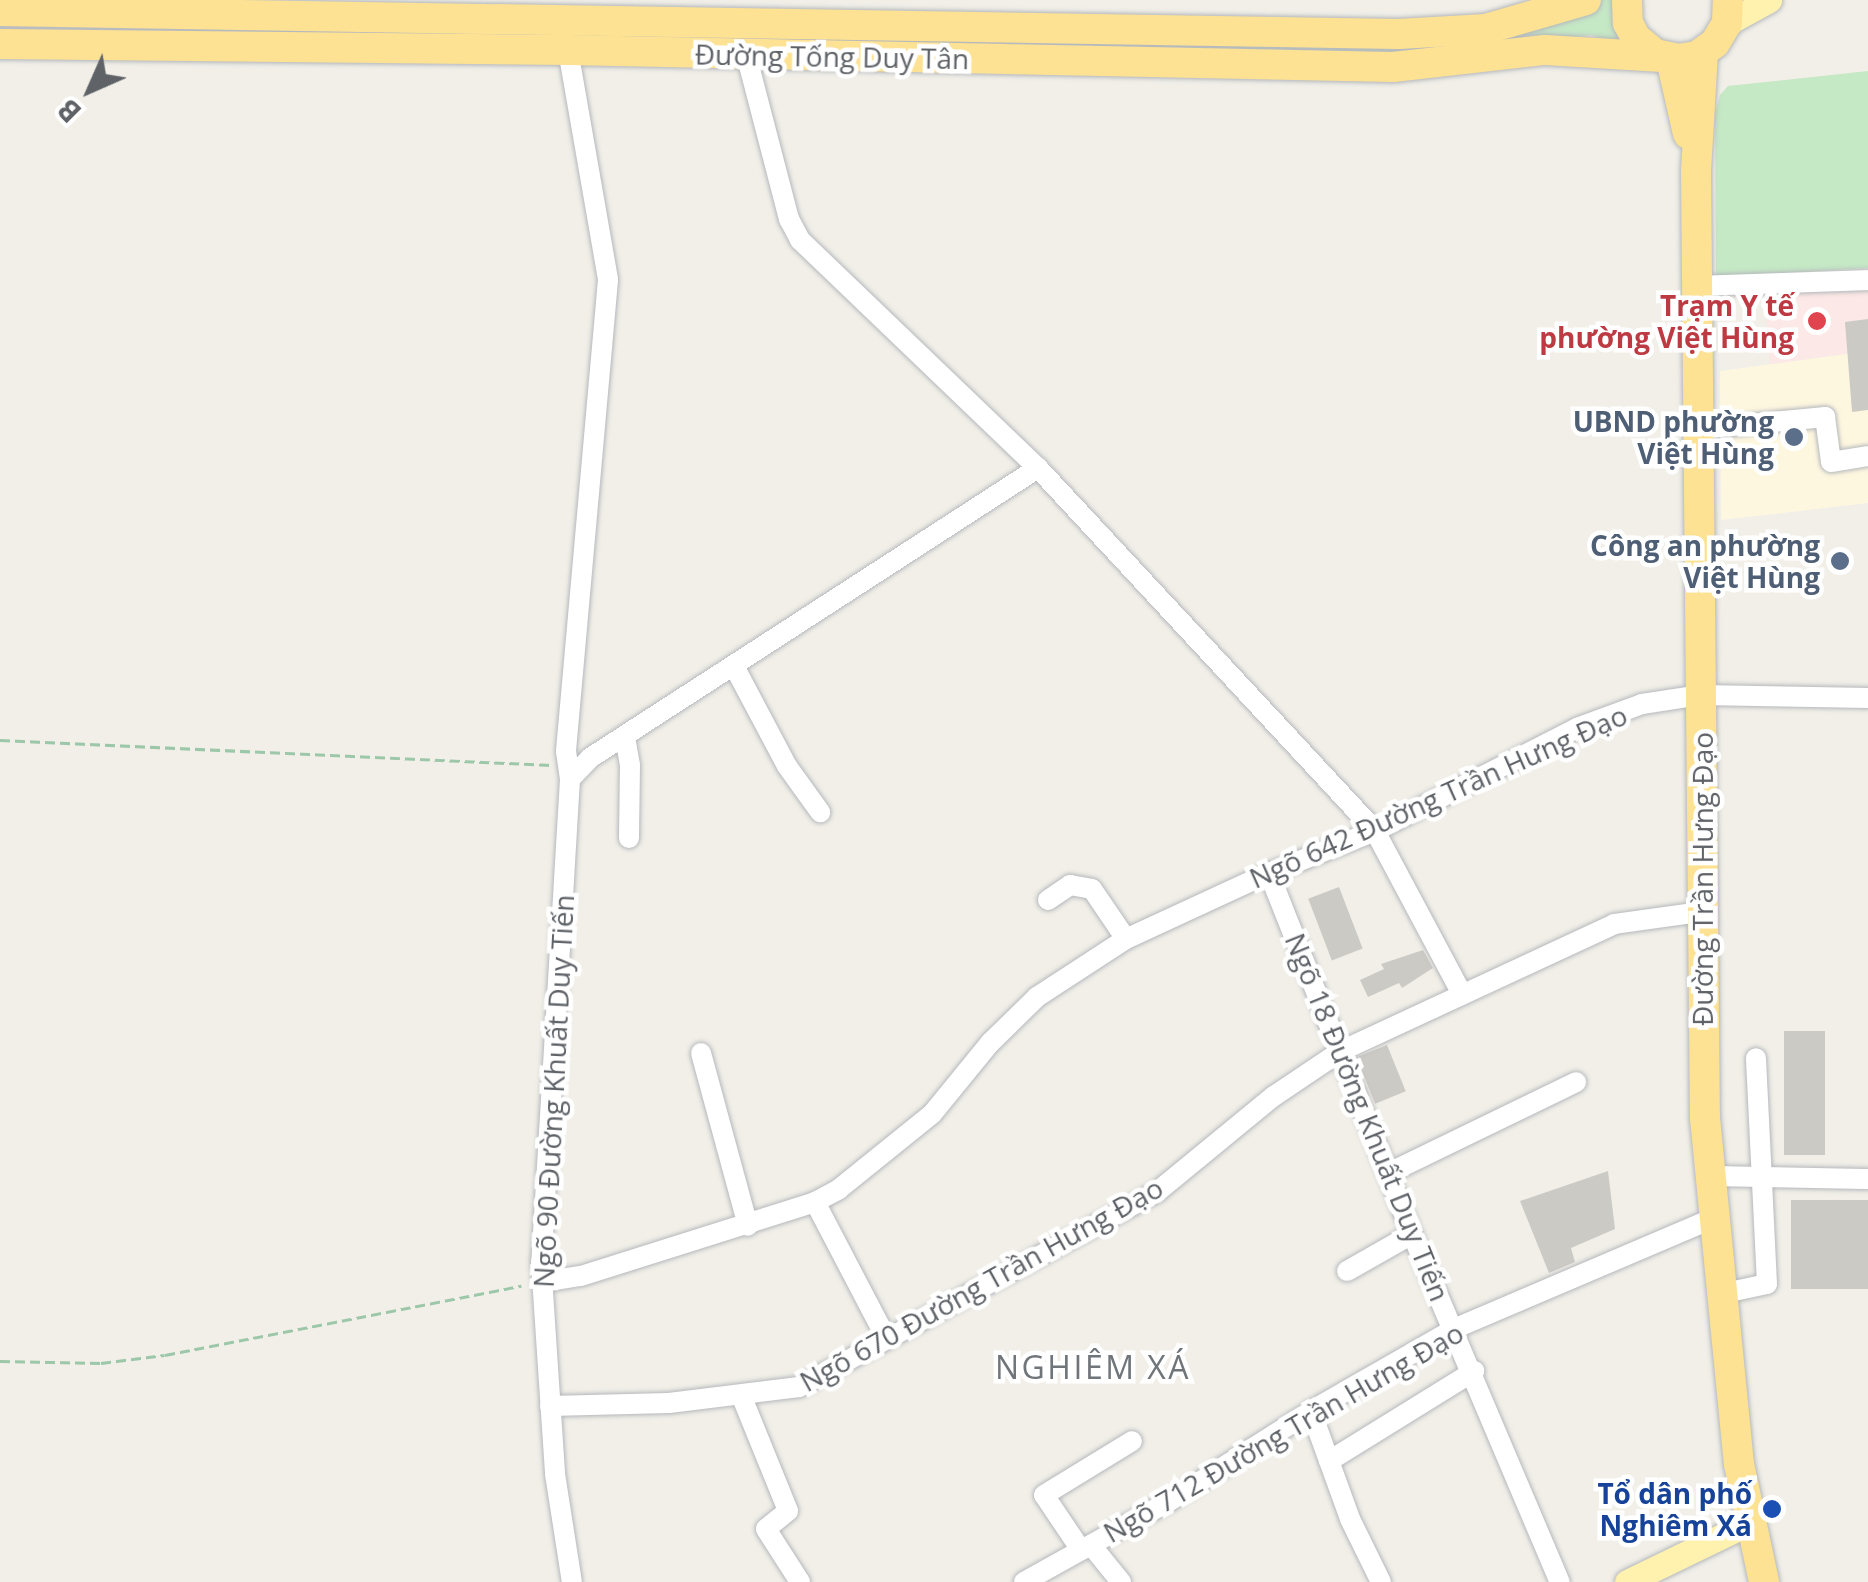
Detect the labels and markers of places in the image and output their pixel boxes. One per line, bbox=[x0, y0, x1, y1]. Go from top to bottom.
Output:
place label: Trạm Y tế phường Việt Hùng bbox=[1539, 288, 1794, 354]
marker: Trạm Y tế phường Việt Hùng bbox=[1804, 308, 1830, 334]
place label: UBND phường Việt Hùng bbox=[1573, 404, 1774, 470]
marker: UBND phường Việt Hùng bbox=[1783, 426, 1805, 448]
place label: Công an phường Việt Hùng bbox=[1590, 528, 1820, 594]
marker: Công an phường Việt Hùng bbox=[1829, 550, 1851, 572]
place label: Tổ dân phố Nghiêm Xá bbox=[1597, 1476, 1752, 1542]
marker: Tổ dân phố Nghiêm Xá bbox=[1761, 1498, 1783, 1520]

